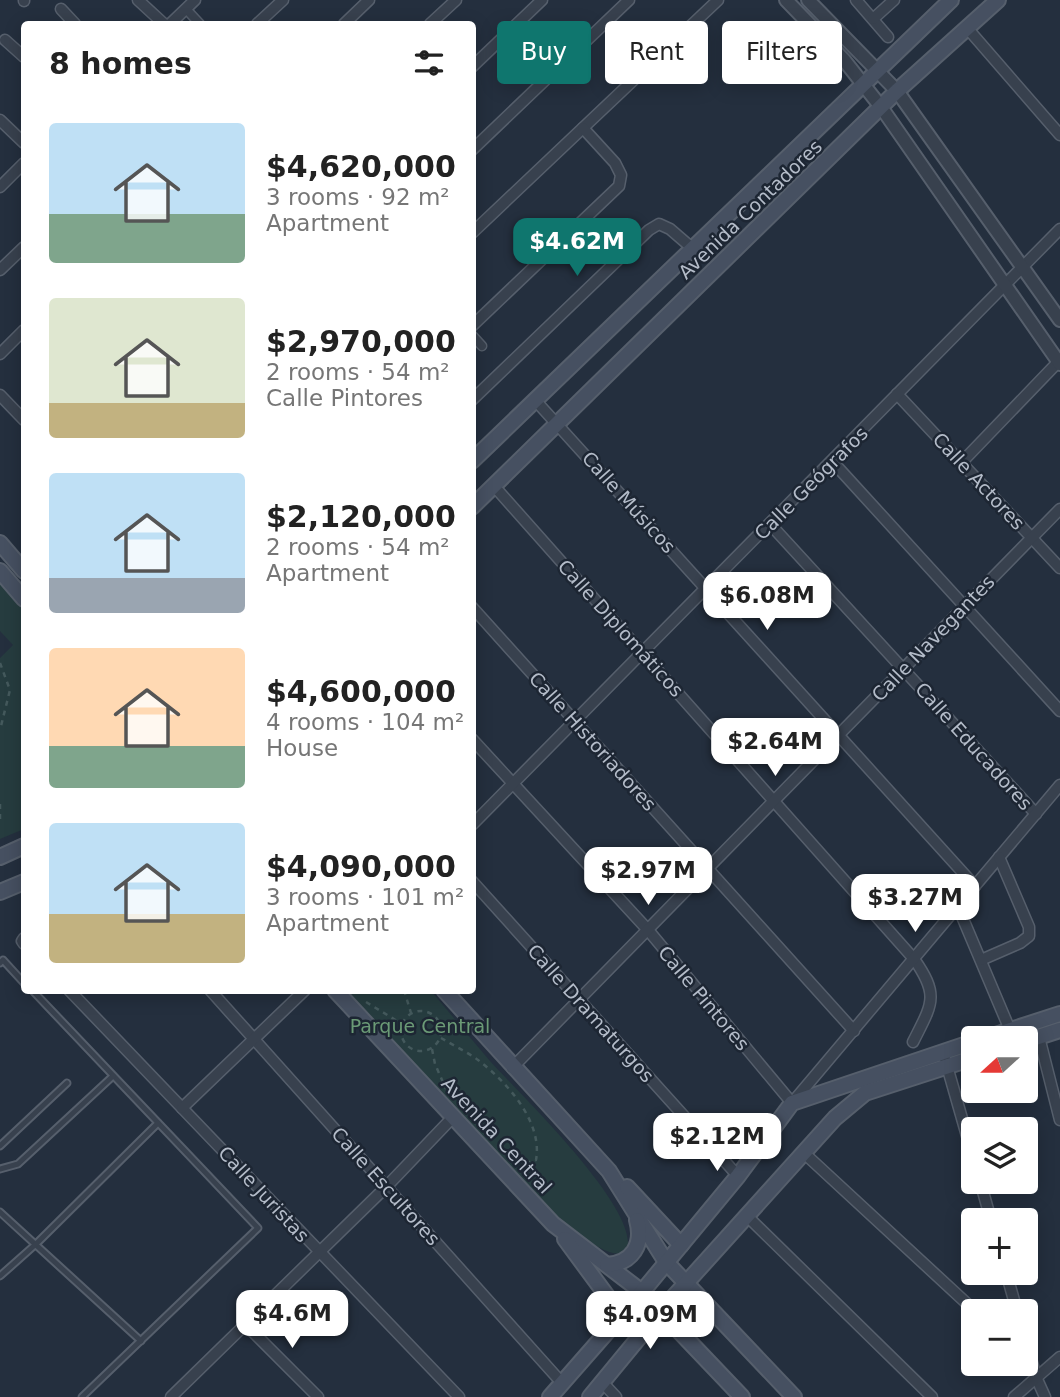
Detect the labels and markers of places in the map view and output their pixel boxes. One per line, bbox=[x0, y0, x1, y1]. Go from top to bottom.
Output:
pin: $4.62M bbox=[520, 218, 634, 278]
pin: $6.08M bbox=[710, 572, 824, 632]
pin: $2.64M bbox=[718, 718, 832, 778]
pin: $2.97M bbox=[591, 848, 705, 907]
pin: $3.27M bbox=[858, 874, 972, 934]
pin: $2.12M bbox=[660, 1114, 774, 1173]
pin: $4.6M bbox=[243, 1290, 341, 1350]
pin: $4.09M bbox=[593, 1292, 707, 1351]

